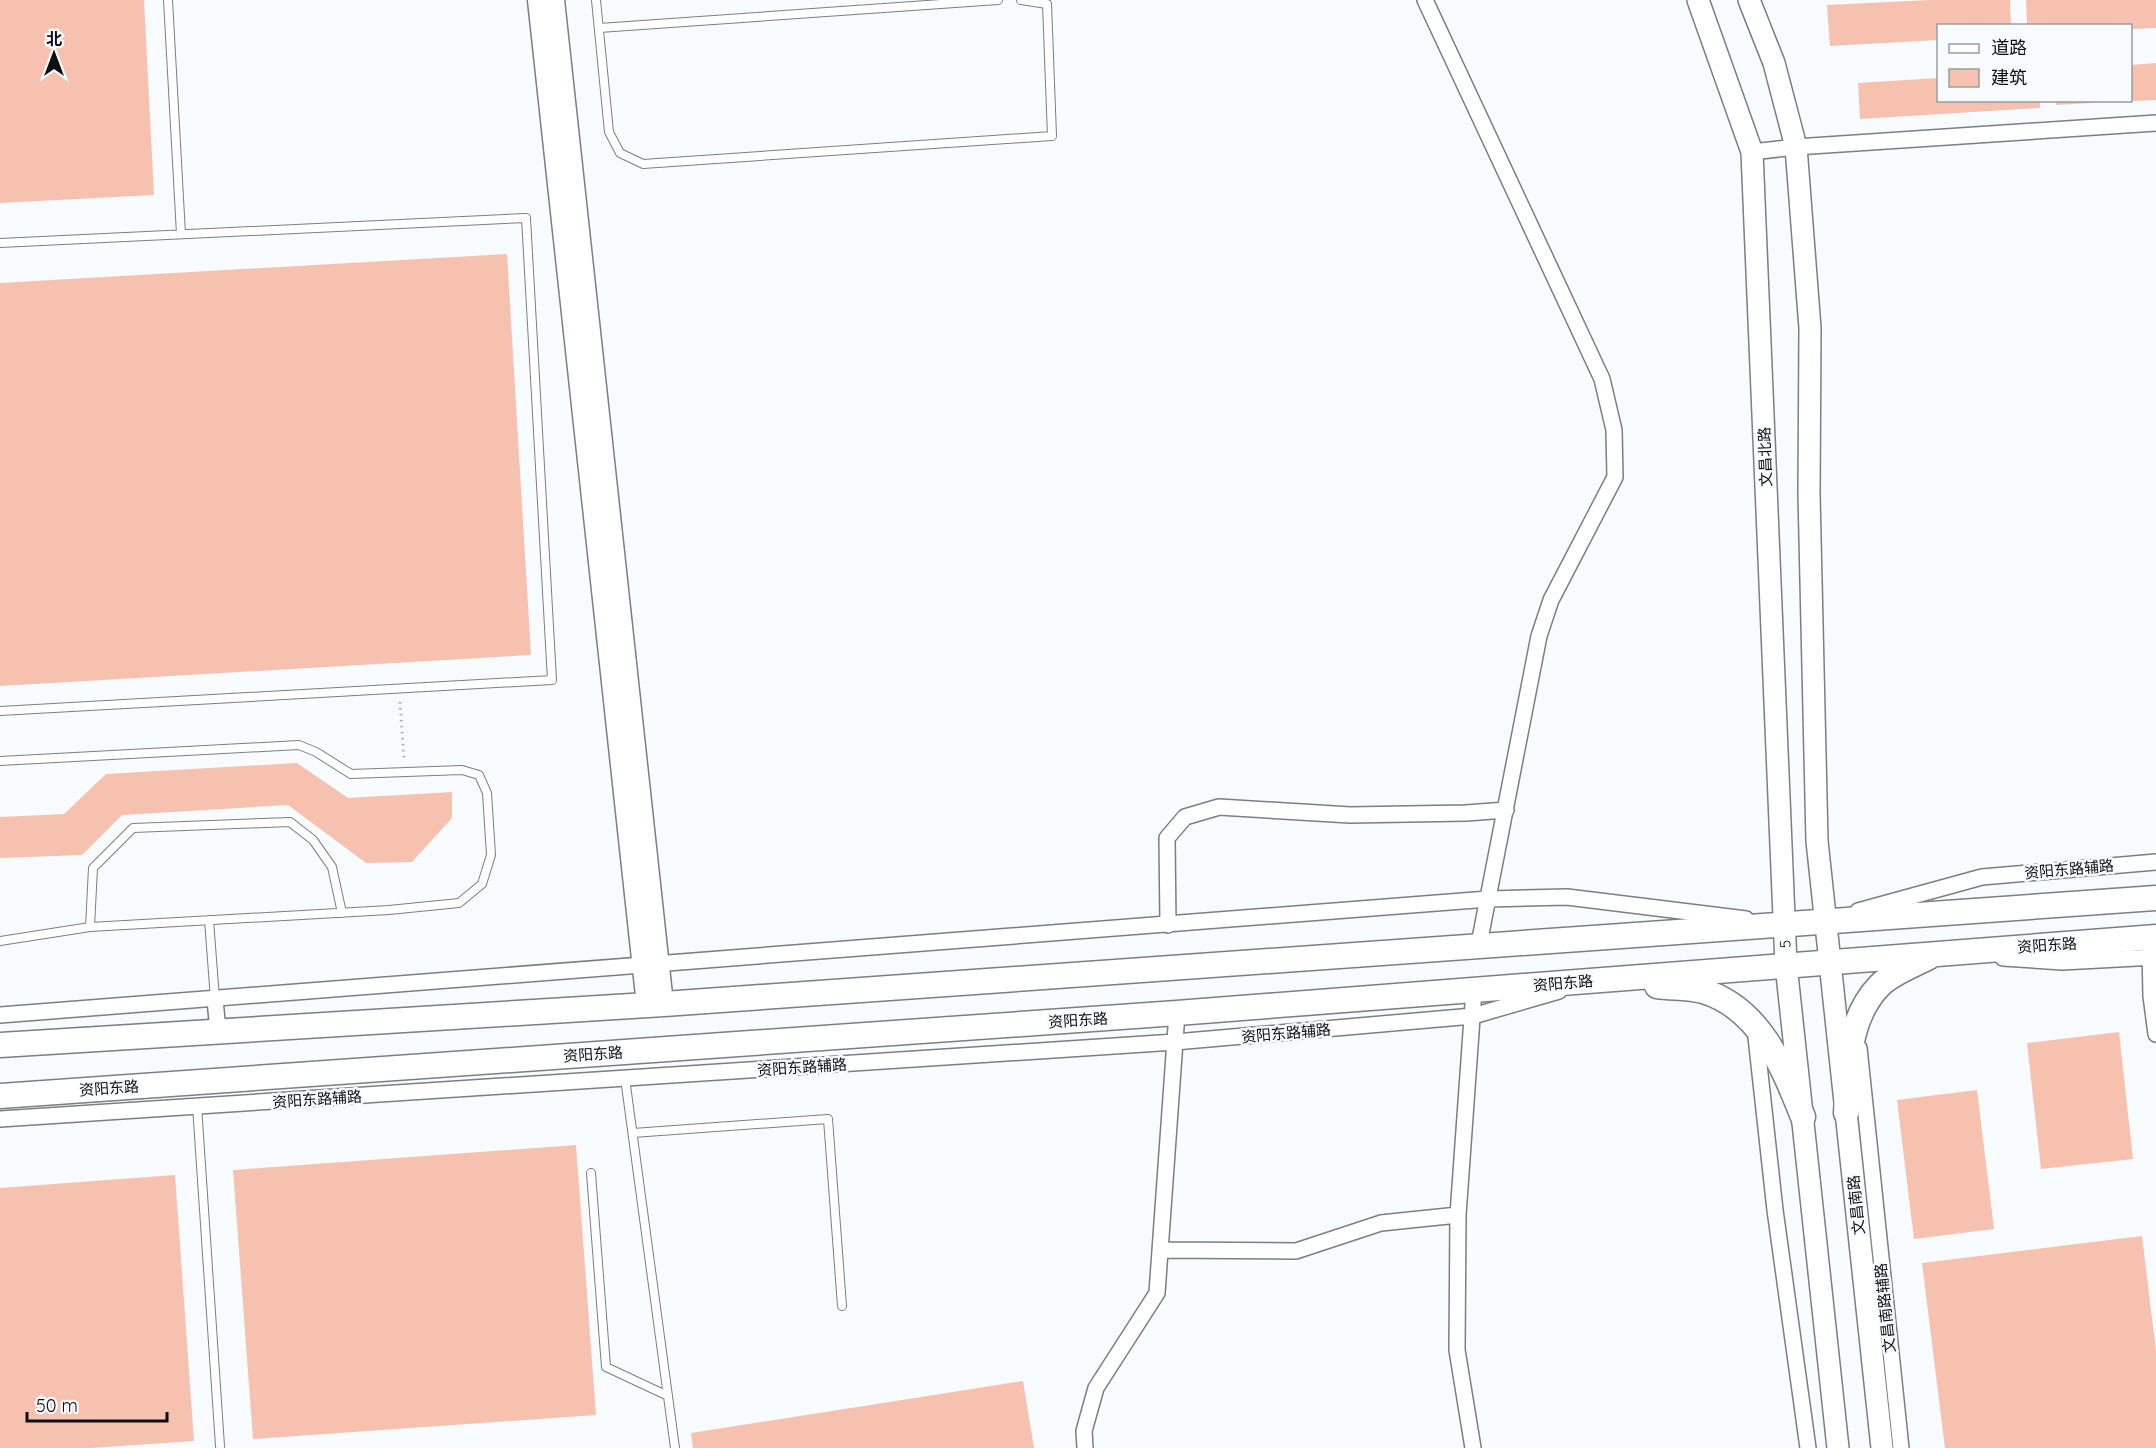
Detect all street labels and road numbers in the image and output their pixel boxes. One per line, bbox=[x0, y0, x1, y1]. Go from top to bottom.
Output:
street label: 文昌北路 bbox=[1754, 427, 1776, 487]
street label: 资阳东路辅路 bbox=[2023, 856, 2115, 882]
street label: 资阳东路 bbox=[2016, 933, 2078, 957]
street label: 5 bbox=[1775, 939, 1795, 949]
street label: 资阳东路 bbox=[1532, 971, 1594, 995]
street label: 资阳东路 bbox=[1047, 1008, 1109, 1032]
street label: 资阳东路辅路 bbox=[1240, 1020, 1332, 1046]
street label: 资阳东路 bbox=[562, 1042, 624, 1066]
street label: 资阳东路辅路 bbox=[756, 1054, 848, 1080]
street label: 资阳东路 bbox=[78, 1076, 140, 1100]
street label: 资阳东路辅路 bbox=[271, 1086, 363, 1112]
street label: 文昌南路 bbox=[1843, 1174, 1869, 1236]
street label: 文昌南路辅路 bbox=[1871, 1262, 1899, 1354]

